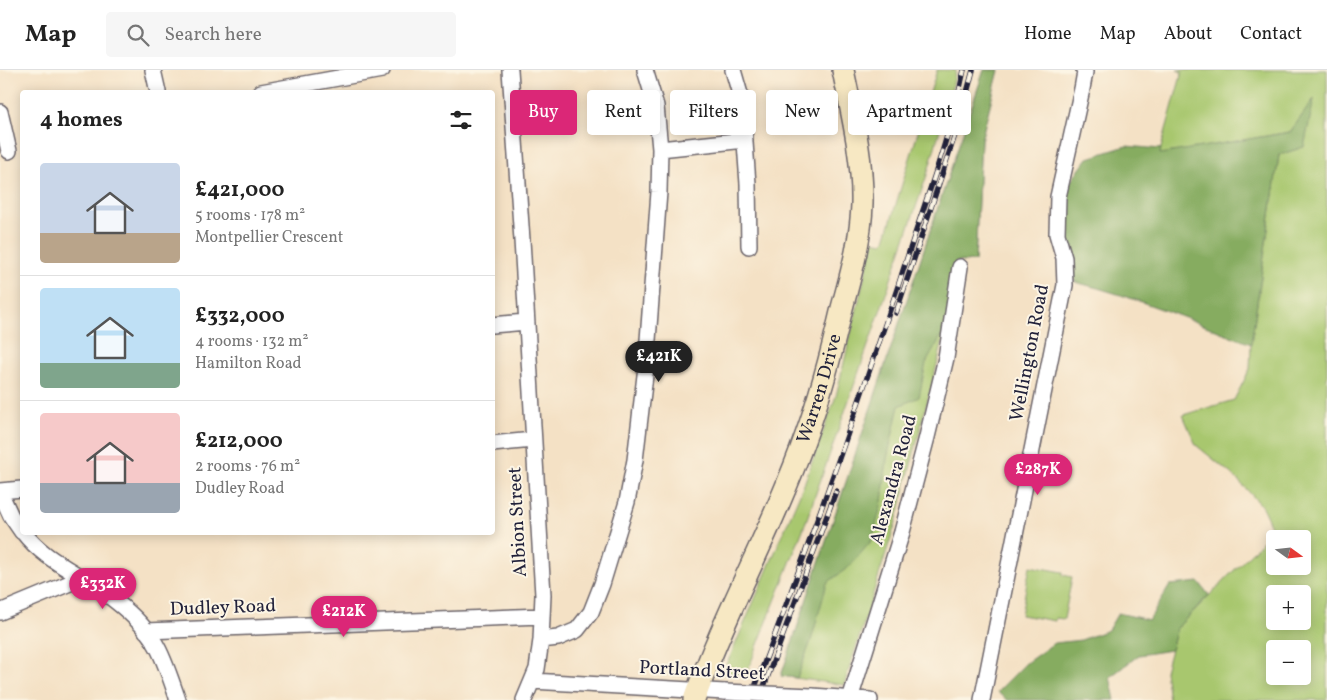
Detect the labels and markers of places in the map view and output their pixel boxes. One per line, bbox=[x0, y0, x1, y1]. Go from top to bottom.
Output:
pin: £421K bbox=[624, 340, 694, 383]
pin: £287K bbox=[1003, 454, 1073, 496]
pin: £332K bbox=[68, 568, 138, 610]
pin: £212K bbox=[309, 596, 379, 638]

